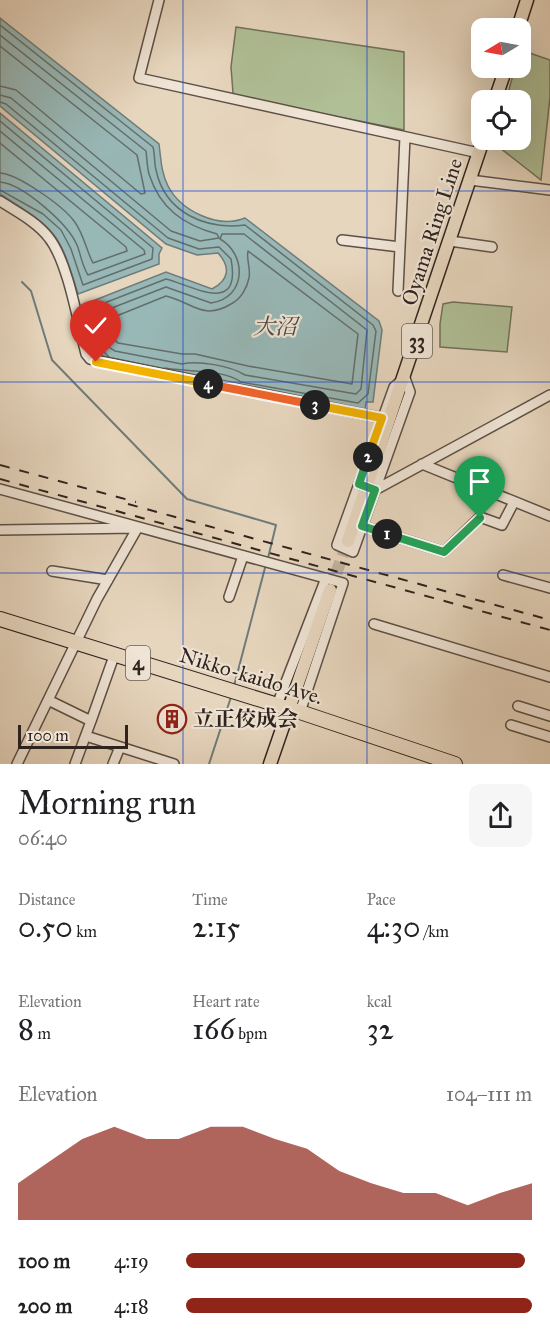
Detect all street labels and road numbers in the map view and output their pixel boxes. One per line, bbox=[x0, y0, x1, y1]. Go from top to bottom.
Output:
street label: Oyama Ring Line bbox=[396, 155, 468, 309]
road number: 33 bbox=[402, 324, 432, 358]
street label: Nikko-kaido Ave. bbox=[176, 642, 326, 710]
road number: 4 bbox=[126, 646, 150, 680]

